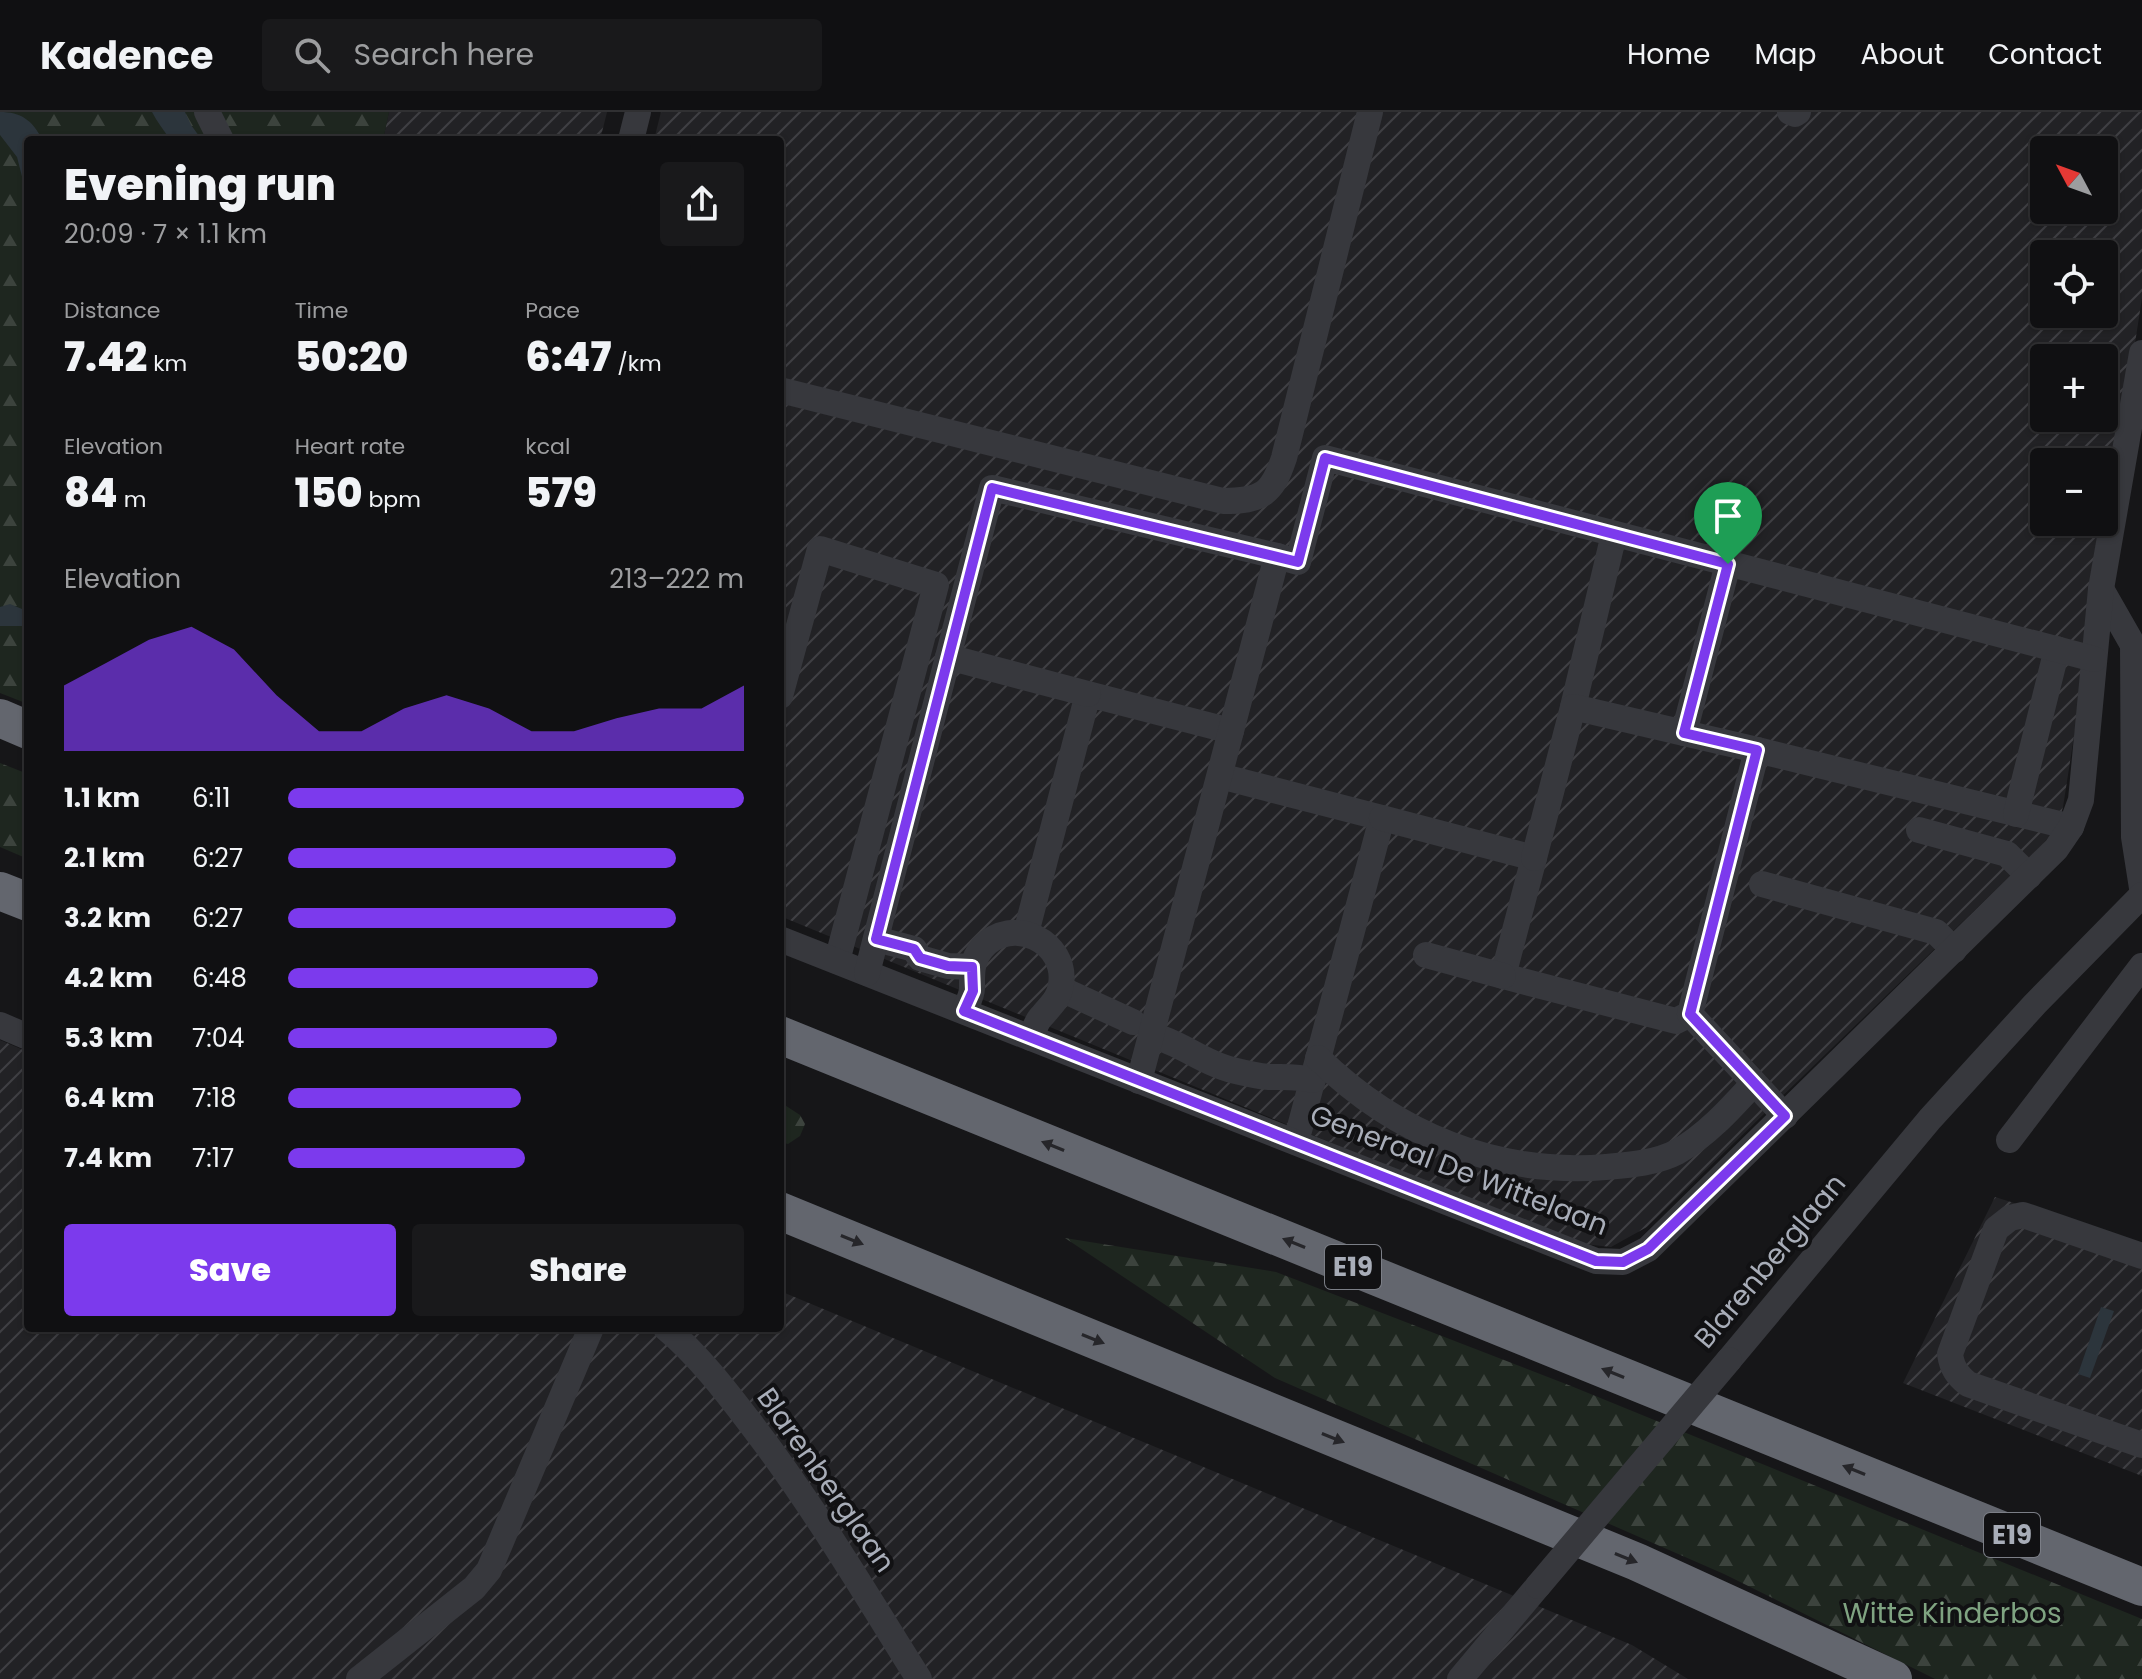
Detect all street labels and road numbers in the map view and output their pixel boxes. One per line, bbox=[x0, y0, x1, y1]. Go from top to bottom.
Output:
street label: Generaal De Wittelaan bbox=[1304, 1095, 1614, 1245]
street label: Blarenberglaan bbox=[1685, 1165, 1855, 1357]
road number: E19 bbox=[1325, 1245, 1381, 1289]
street label: Blarenberglaan bbox=[748, 1380, 904, 1580]
road number: E19 bbox=[1984, 1513, 2040, 1557]

